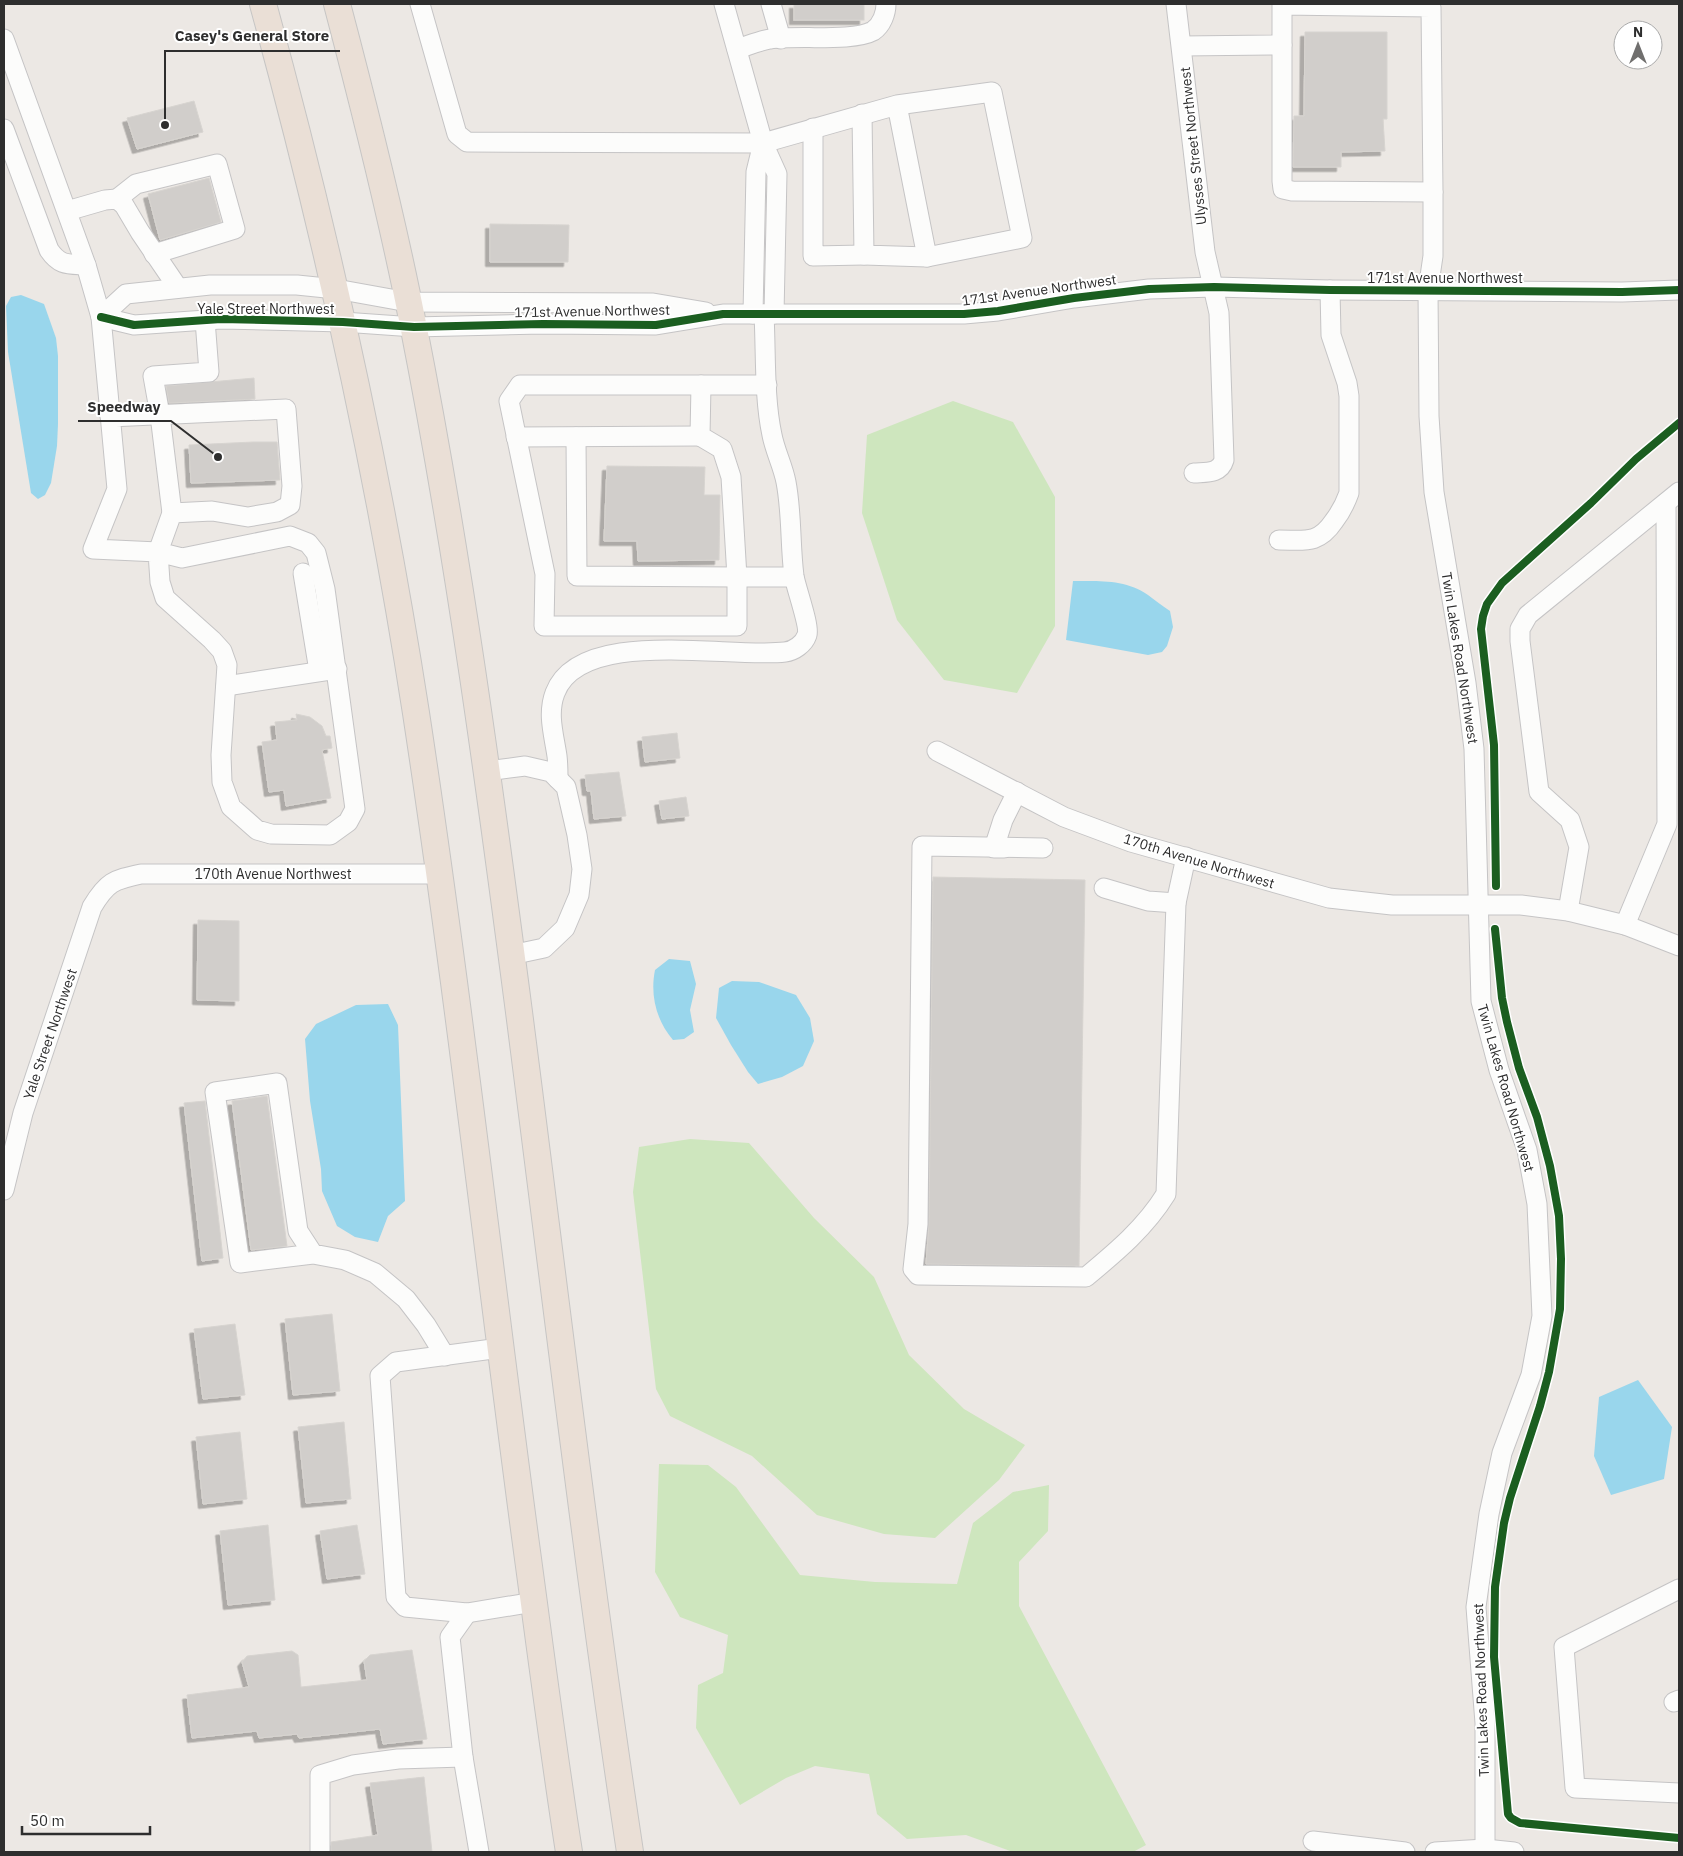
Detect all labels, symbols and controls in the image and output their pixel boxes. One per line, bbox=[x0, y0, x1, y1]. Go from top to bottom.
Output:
north arrow bbox=[1613, 20, 1663, 70]
callout: Casey's General Store bbox=[165, 21, 340, 51]
text: N bbox=[1633, 23, 1643, 41]
text: Casey's General Store bbox=[175, 26, 329, 45]
street label: Ulysses Street Northwest bbox=[1176, 66, 1210, 226]
street label: 171st Avenue Northwest bbox=[1367, 269, 1523, 287]
street label: 171st Avenue Northwest bbox=[961, 270, 1118, 310]
street label: Yale Street Northwest bbox=[197, 300, 335, 318]
street label: 171st Avenue Northwest bbox=[514, 301, 670, 321]
callout: Speedway bbox=[78, 391, 171, 421]
text: Speedway bbox=[87, 397, 161, 416]
street label: Twin Lakes Road Northwest bbox=[1438, 571, 1482, 745]
street label: 170th Avenue Northwest bbox=[1121, 829, 1277, 893]
street label: 170th Avenue Northwest bbox=[194, 865, 352, 883]
street label: Yale Street Northwest bbox=[19, 966, 81, 1102]
street label: Twin Lakes Road Northwest bbox=[1473, 1002, 1539, 1174]
street label: Twin Lakes Road Northwest bbox=[1469, 1603, 1493, 1777]
scale bar bbox=[22, 1804, 150, 1836]
text: 50 m bbox=[30, 1811, 65, 1830]

